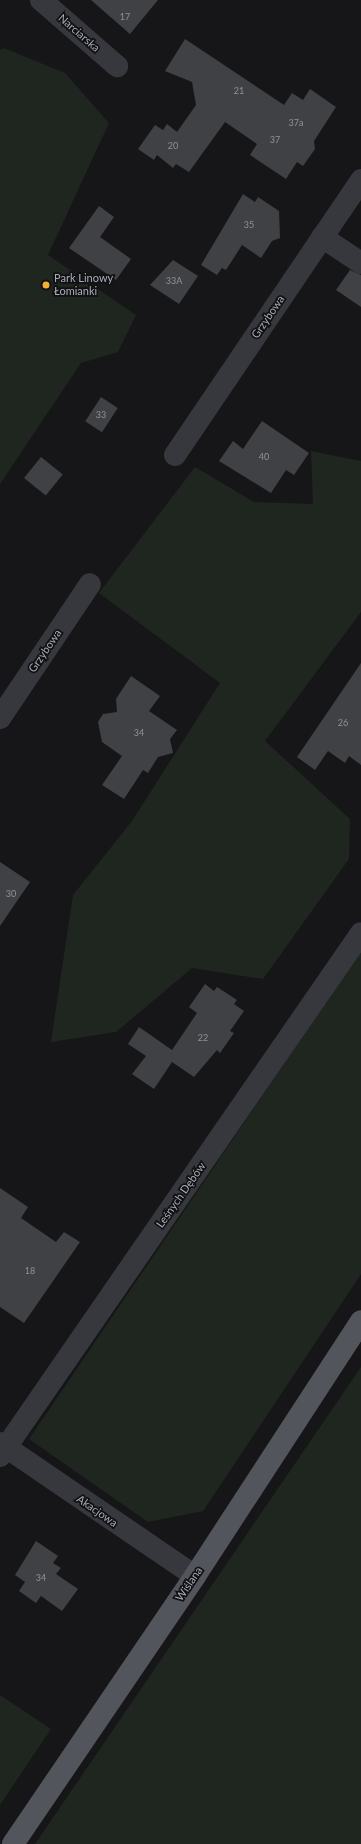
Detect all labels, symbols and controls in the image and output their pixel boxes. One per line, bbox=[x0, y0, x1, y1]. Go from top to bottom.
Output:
street label: Narciarska bbox=[56, 11, 102, 55]
house number: 17 bbox=[120, 12, 130, 22]
house number: 21 bbox=[234, 86, 244, 96]
house number: 37a bbox=[289, 118, 303, 128]
house number: 37 bbox=[270, 135, 280, 145]
house number: 20 bbox=[168, 141, 178, 151]
house number: 35 bbox=[244, 220, 254, 230]
place label: Park Linowy Łomianki bbox=[54, 272, 113, 298]
house number: 33A bbox=[166, 276, 182, 286]
marker: Park Linowy Łomianki bbox=[41, 280, 51, 290]
street label: Grzybowa bbox=[249, 293, 287, 341]
house number: 33 bbox=[96, 410, 106, 420]
house number: 40 bbox=[259, 452, 269, 462]
street label: Grzybowa bbox=[26, 627, 64, 675]
house number: 26 bbox=[338, 718, 348, 728]
house number: 34 bbox=[134, 728, 144, 738]
house number: 30 bbox=[6, 889, 16, 899]
house number: 22 bbox=[198, 1033, 208, 1043]
street label: Leśnych Dębów bbox=[154, 1160, 208, 1230]
house number: 18 bbox=[25, 1266, 35, 1276]
street label: Akacjowa bbox=[74, 1492, 120, 1530]
street label: Wiślana bbox=[173, 1564, 205, 1604]
house number: 34 bbox=[36, 1573, 46, 1583]

